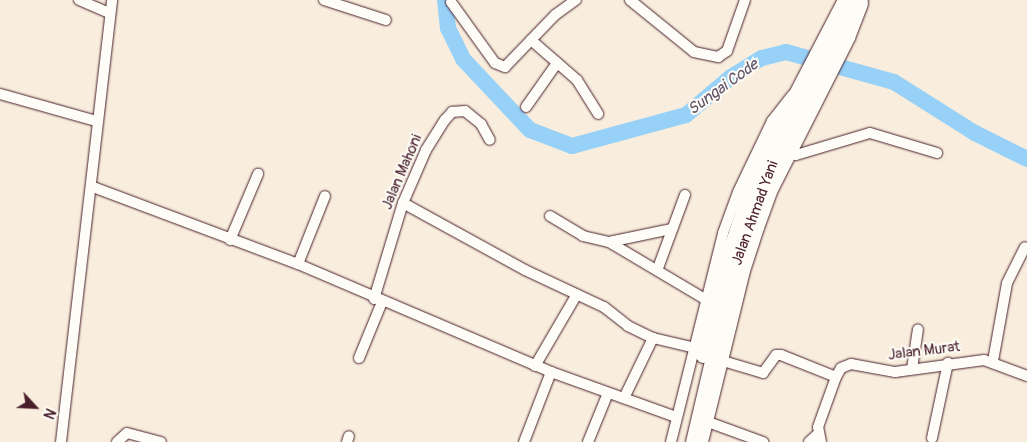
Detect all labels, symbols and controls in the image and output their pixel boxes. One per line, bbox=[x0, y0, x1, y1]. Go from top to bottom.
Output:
water label: Sungai Code bbox=[684, 55, 762, 119]
street label: Jalan Mahoni bbox=[378, 132, 426, 212]
street label: Jalan Ahmad Yani bbox=[728, 158, 782, 268]
street label: Jalan Murat bbox=[887, 338, 961, 364]
north arrow bbox=[10, 382, 60, 432]
text: N bbox=[39, 406, 59, 421]

